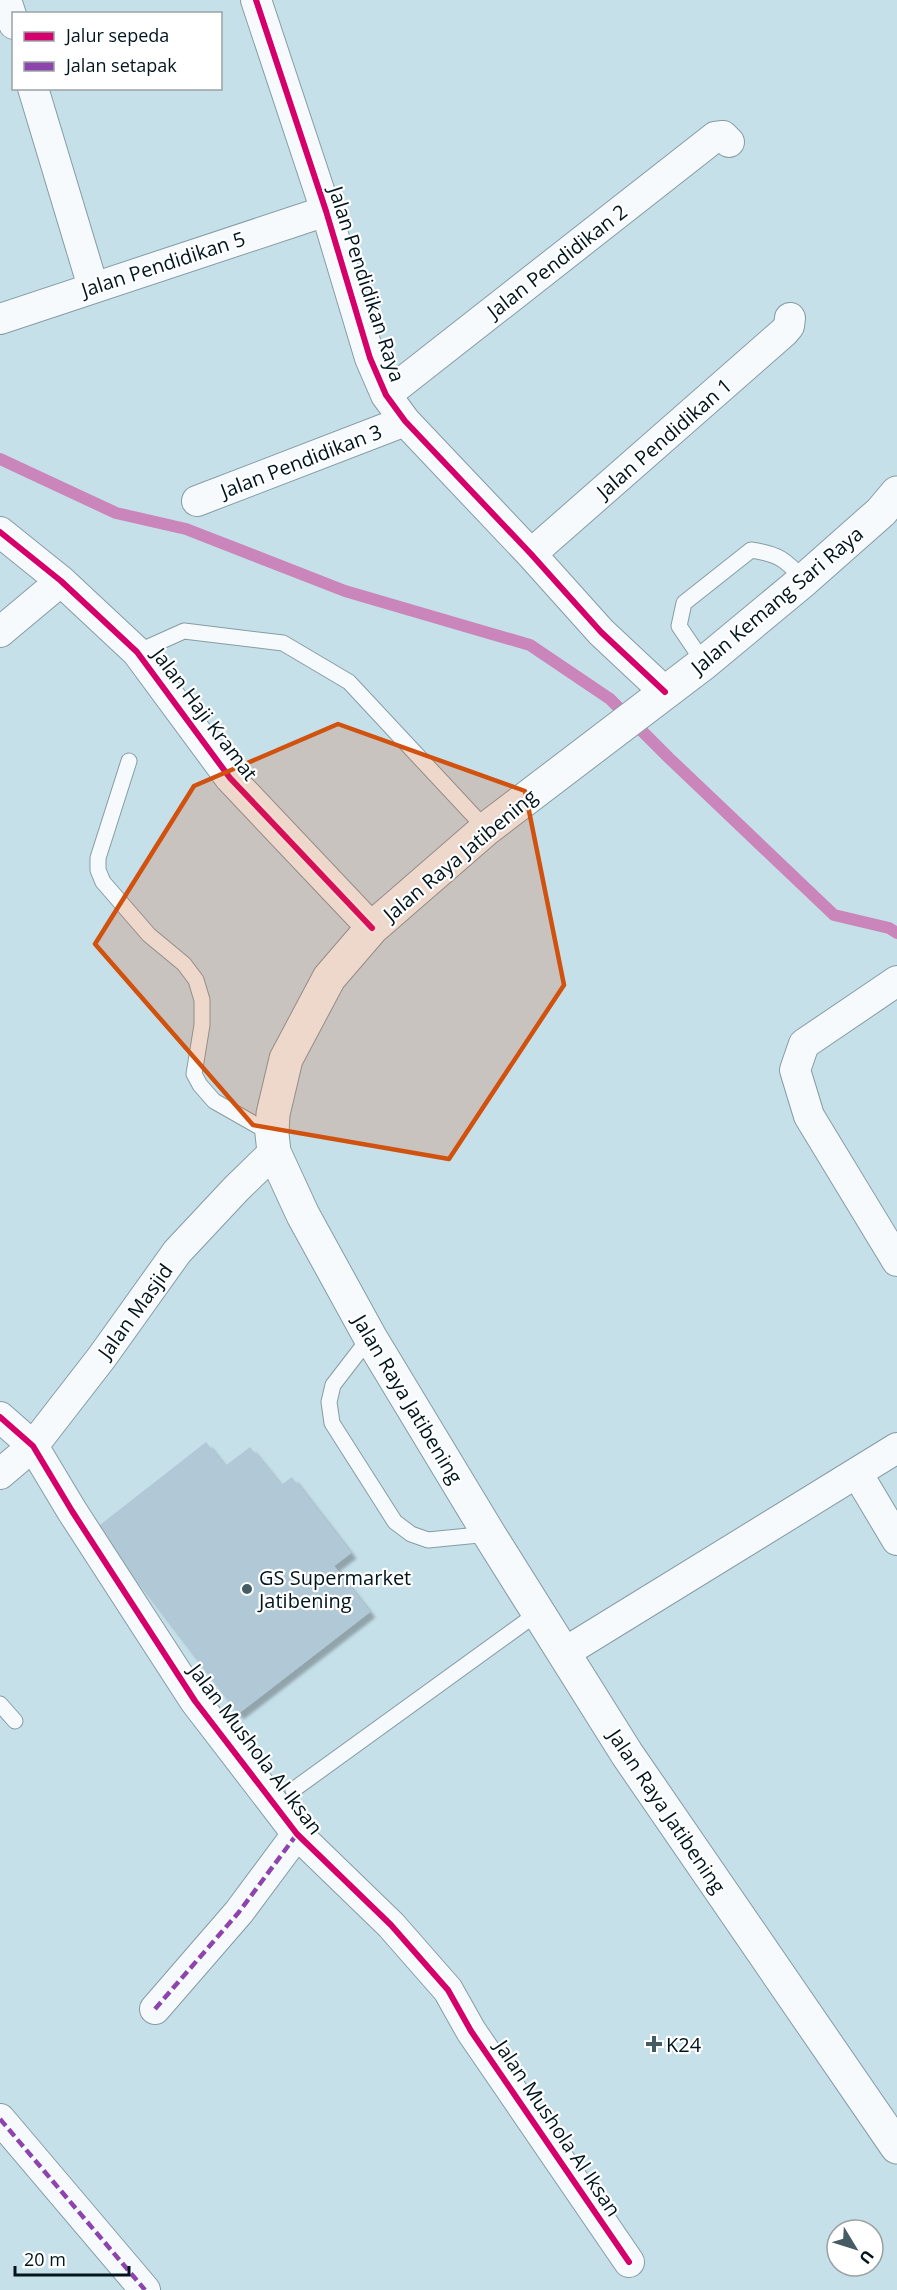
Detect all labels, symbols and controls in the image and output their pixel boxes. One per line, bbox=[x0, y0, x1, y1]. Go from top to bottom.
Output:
legend bbox=[12, 12, 222, 90]
text: Jalur sepeda bbox=[64, 23, 169, 47]
text: Jalan setapak bbox=[64, 53, 177, 77]
street label: Jalan Pendidikan Raya bbox=[322, 181, 411, 385]
street label: Jalan Pendidikan 2 bbox=[480, 198, 633, 325]
street label: Jalan Pendidikan 5 bbox=[76, 225, 248, 304]
street label: Jalan Pendidikan 1 bbox=[589, 372, 737, 506]
street label: Jalan Pendidikan 3 bbox=[215, 418, 386, 505]
street label: Jalan Kemang Sari Raya bbox=[684, 520, 869, 681]
street label: Jalan Haji Kramat bbox=[145, 641, 264, 786]
street label: Jalan Raya Jatibening bbox=[376, 783, 542, 928]
street label: Jalan Masjid bbox=[90, 1258, 179, 1365]
street label: Jalan Raya Jatibening bbox=[346, 1308, 469, 1489]
place label: GS Supermarket Jatibening bbox=[257, 1564, 411, 1614]
marker: GS Supermarket Jatibening bbox=[240, 1582, 254, 1596]
street label: Jalan Mushola Al Iksan bbox=[182, 1656, 329, 1840]
street label: Jalan Raya Jatibening bbox=[601, 1722, 732, 1898]
place label: K24 bbox=[666, 2031, 702, 2058]
street label: Jalan Mushola Al Iksan bbox=[488, 2033, 627, 2222]
marker: K24 bbox=[647, 2037, 661, 2051]
north arrow bbox=[825, 2218, 885, 2278]
scale bar bbox=[15, 2239, 129, 2277]
text: U bbox=[854, 2246, 879, 2269]
text: 20 m bbox=[24, 2247, 66, 2271]

